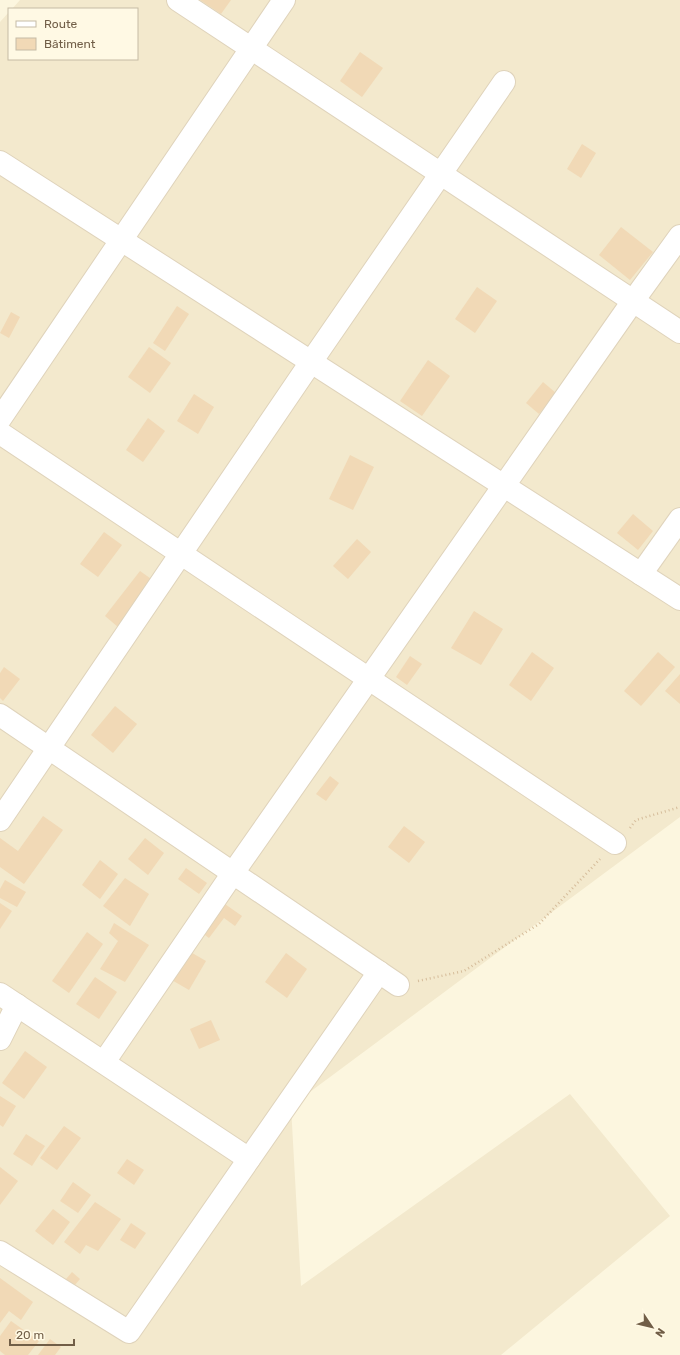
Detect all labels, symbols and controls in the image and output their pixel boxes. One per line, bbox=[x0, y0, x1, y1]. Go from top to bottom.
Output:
legend bbox=[8, 8, 138, 60]
text: Route bbox=[44, 17, 78, 31]
text: Bâtiment bbox=[44, 37, 96, 51]
north arrow bbox=[632, 1307, 672, 1347]
scale bar bbox=[10, 1321, 74, 1347]
text: N bbox=[652, 1325, 667, 1339]
text: 20 m bbox=[16, 1328, 44, 1342]

